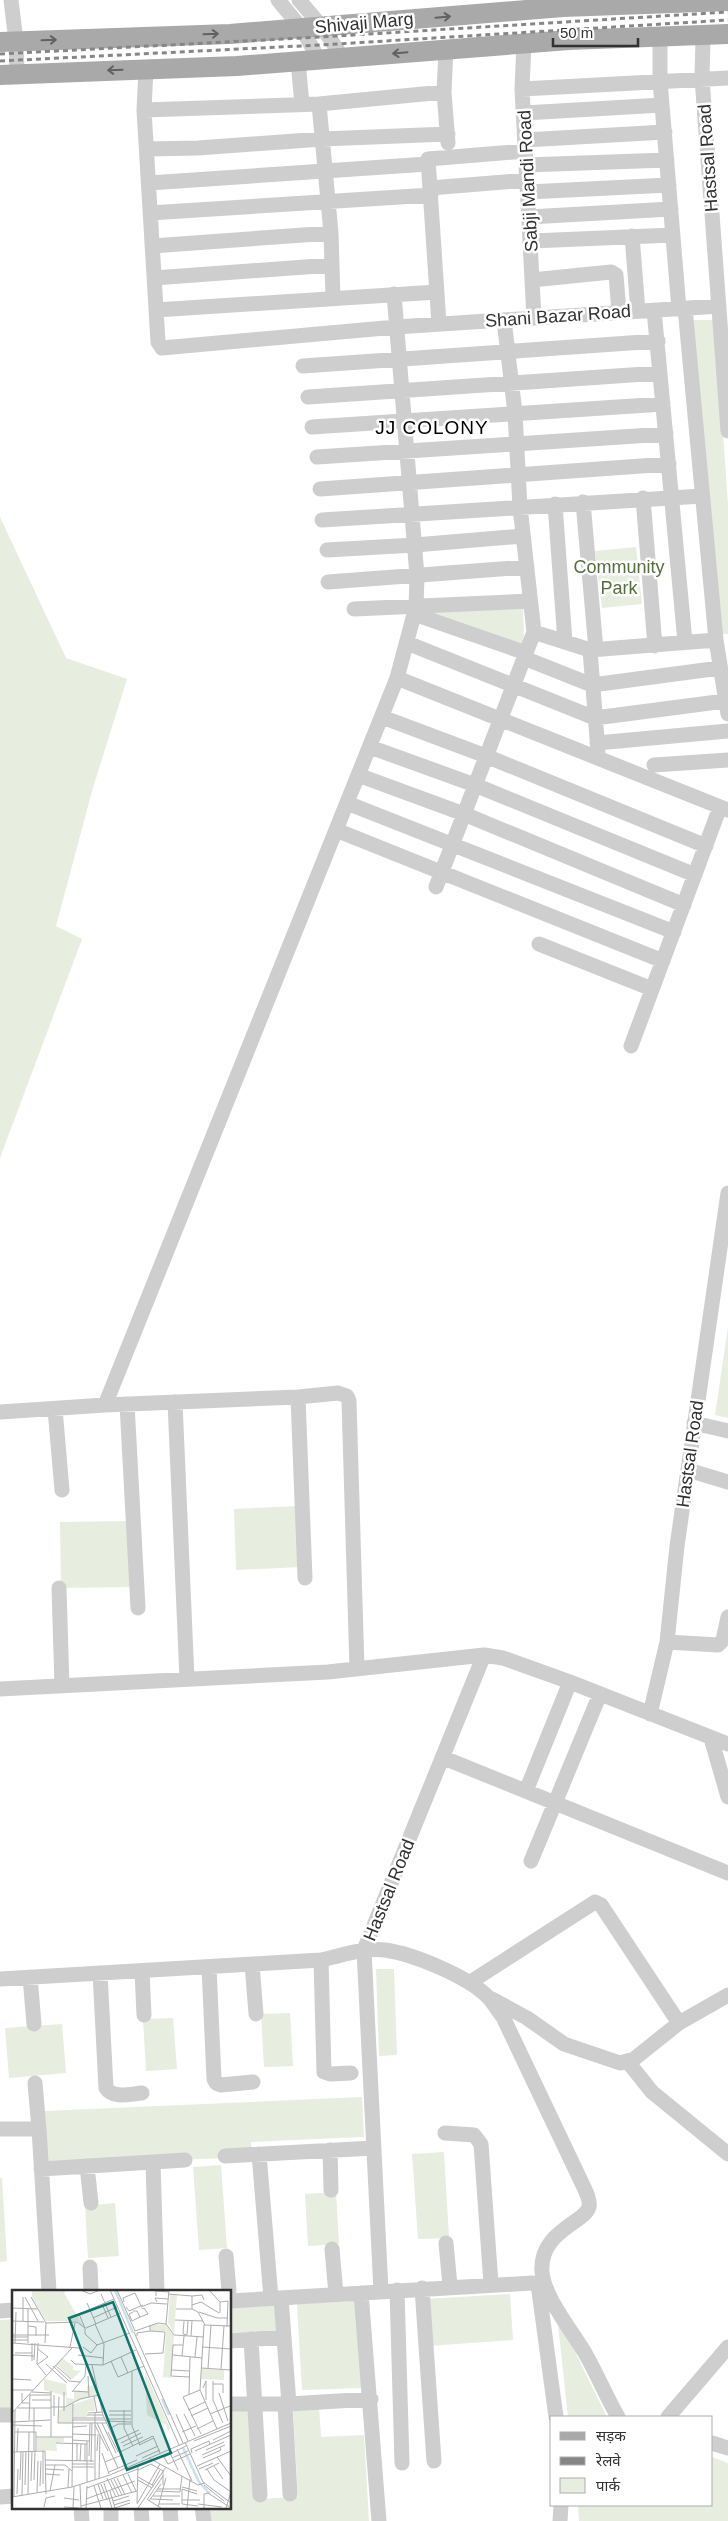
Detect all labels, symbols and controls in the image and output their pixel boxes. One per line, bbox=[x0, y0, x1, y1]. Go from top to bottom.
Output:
street label: Shivaji Marg bbox=[314, 9, 414, 37]
one-way arrow bbox=[435, 12, 451, 22]
scale bar bbox=[553, 15, 638, 47]
text: 50 m bbox=[560, 24, 593, 41]
one-way arrow bbox=[203, 30, 219, 39]
one-way arrow bbox=[40, 35, 56, 45]
one-way arrow bbox=[392, 48, 408, 58]
one-way arrow bbox=[108, 66, 124, 75]
street label: Hastsal Road bbox=[694, 103, 722, 213]
street label: Sabji Mandi Road bbox=[514, 110, 542, 252]
street label: Shani Bazar Road bbox=[484, 301, 632, 331]
district label: JJ COLONY bbox=[375, 417, 489, 438]
park label: Community Park bbox=[573, 557, 665, 598]
street label: Hastsal Road bbox=[673, 1399, 707, 1509]
street label: Hastsal Road bbox=[359, 1836, 419, 1944]
inset map bbox=[12, 2290, 231, 2508]
legend bbox=[550, 2416, 713, 2506]
text: सड़क bbox=[596, 2427, 626, 2444]
text: रेलवे bbox=[595, 2452, 621, 2469]
text: पार्क bbox=[596, 2477, 620, 2494]

